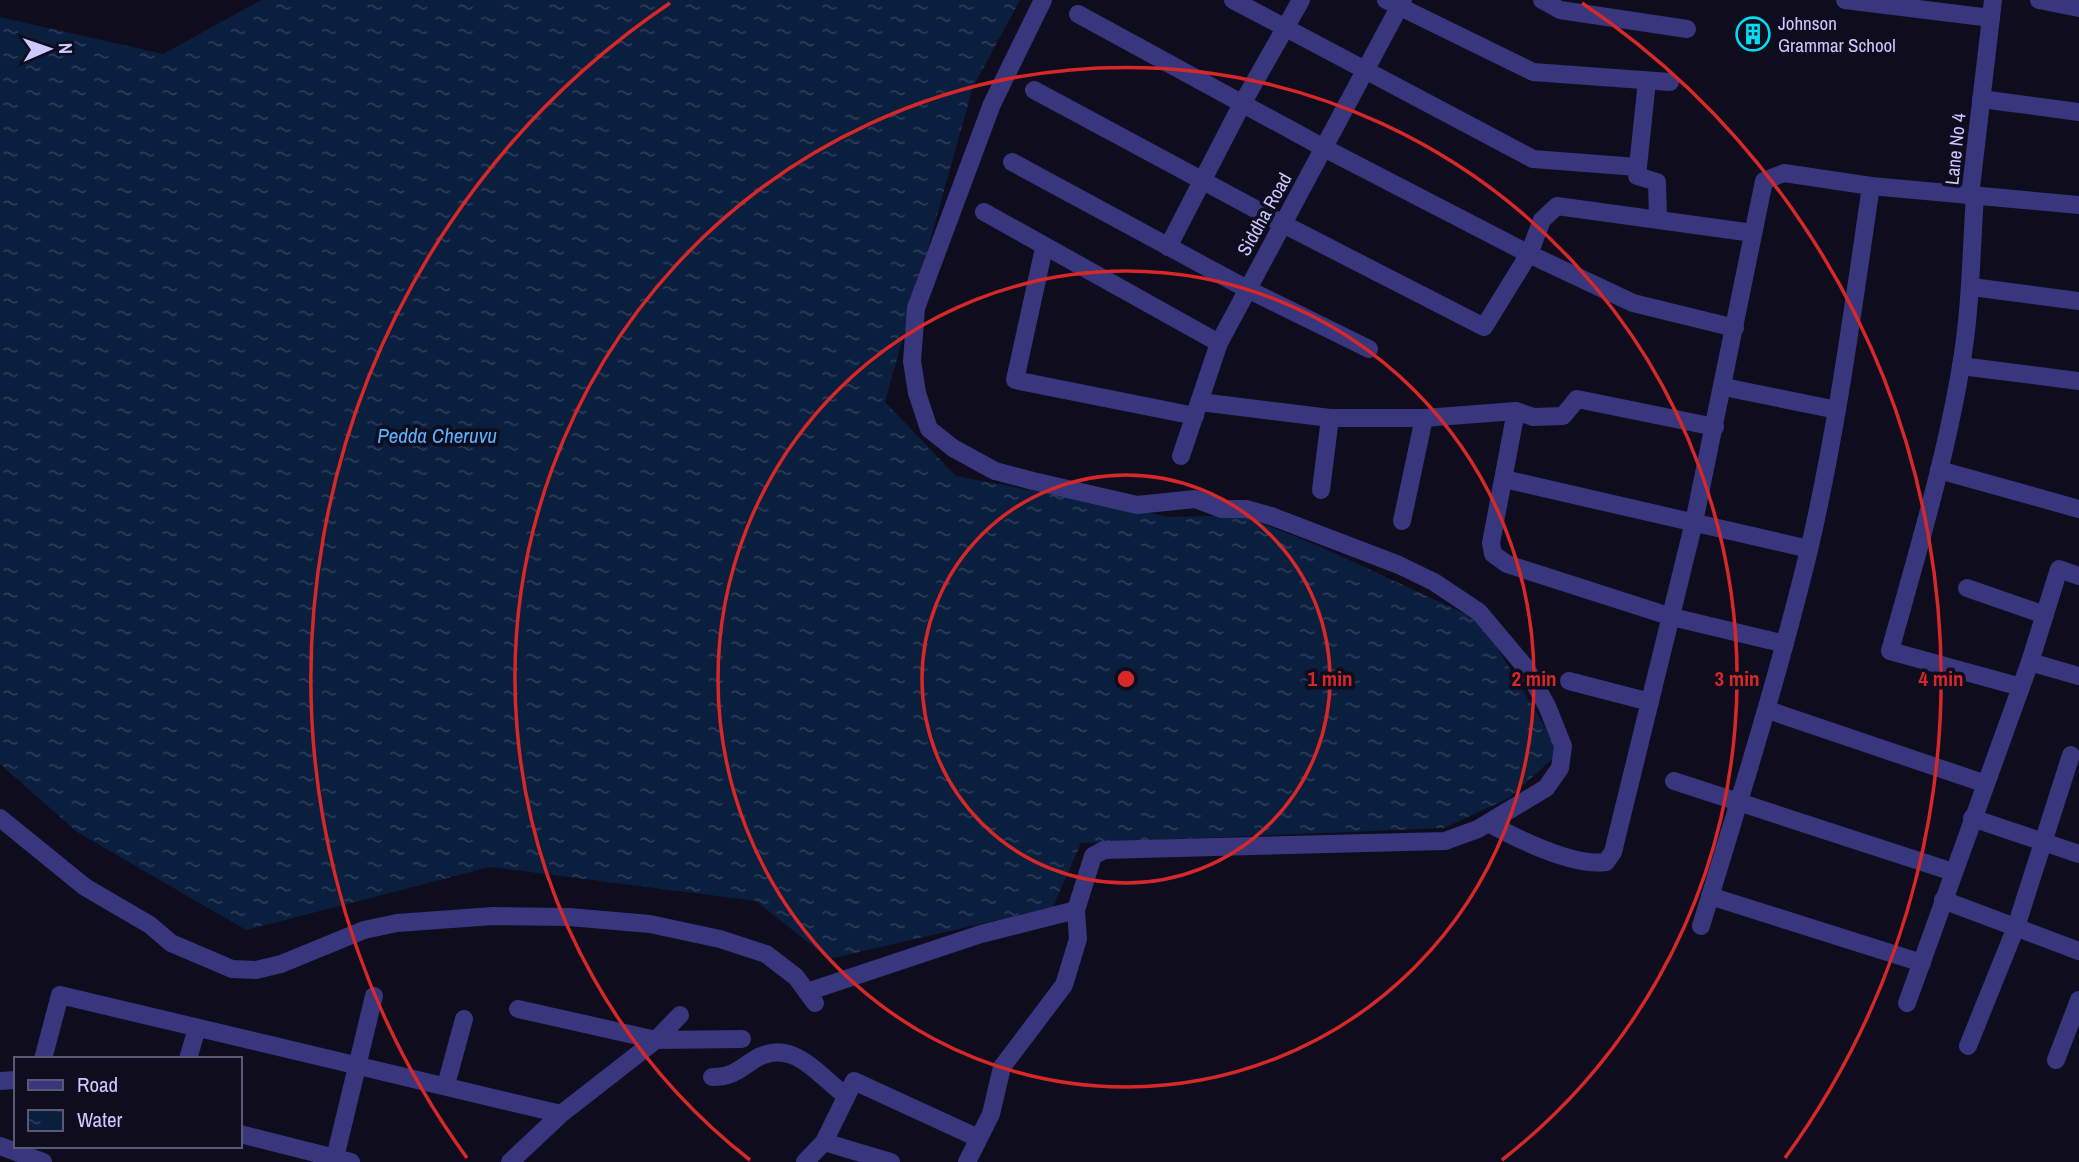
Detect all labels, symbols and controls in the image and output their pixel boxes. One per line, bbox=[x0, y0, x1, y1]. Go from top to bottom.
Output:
place label: Johnson Grammar School bbox=[1778, 10, 1896, 58]
north arrow bbox=[14, 14, 84, 84]
building icon: Johnson Grammar School bbox=[1734, 15, 1772, 53]
text: N bbox=[53, 42, 79, 54]
street label: Lane No 4 bbox=[1938, 112, 1972, 186]
street label: Siddha Road bbox=[1231, 168, 1297, 260]
water label: Pedda Cheruvu bbox=[377, 421, 497, 450]
text: 1 min bbox=[1308, 664, 1352, 693]
text: 2 min bbox=[1512, 664, 1556, 693]
text: 3 min bbox=[1715, 664, 1759, 693]
text: 4 min bbox=[1919, 664, 1963, 693]
centre of rings bbox=[1114, 667, 1138, 691]
legend bbox=[14, 1057, 242, 1148]
text: Road bbox=[77, 1070, 118, 1099]
text: Water bbox=[77, 1105, 123, 1134]

